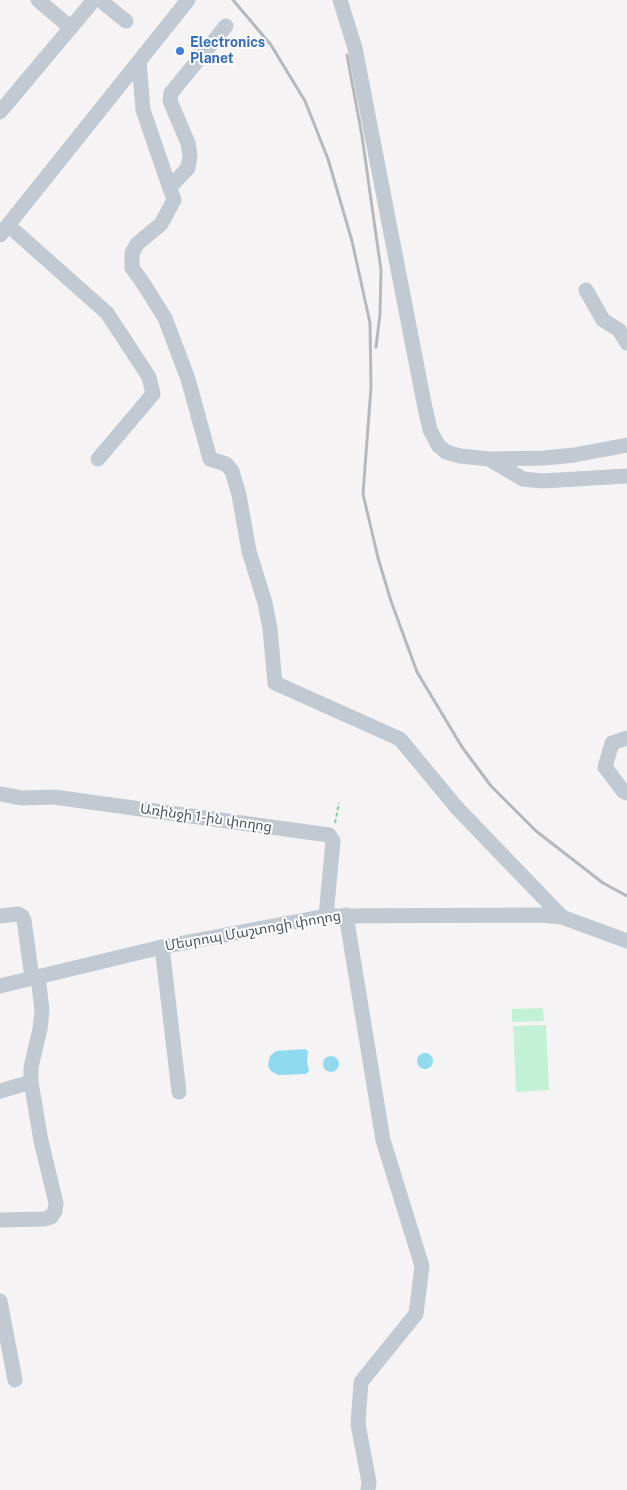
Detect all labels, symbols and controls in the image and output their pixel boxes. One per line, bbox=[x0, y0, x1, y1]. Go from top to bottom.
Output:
place label: Electronics Planet bbox=[190, 35, 265, 68]
marker: Electronics Planet bbox=[174, 45, 186, 57]
street label: Առինջի 1-ին փողոց bbox=[139, 800, 273, 836]
street label: Մեսրոպ Մաշտոցի փողոց bbox=[164, 907, 342, 955]

